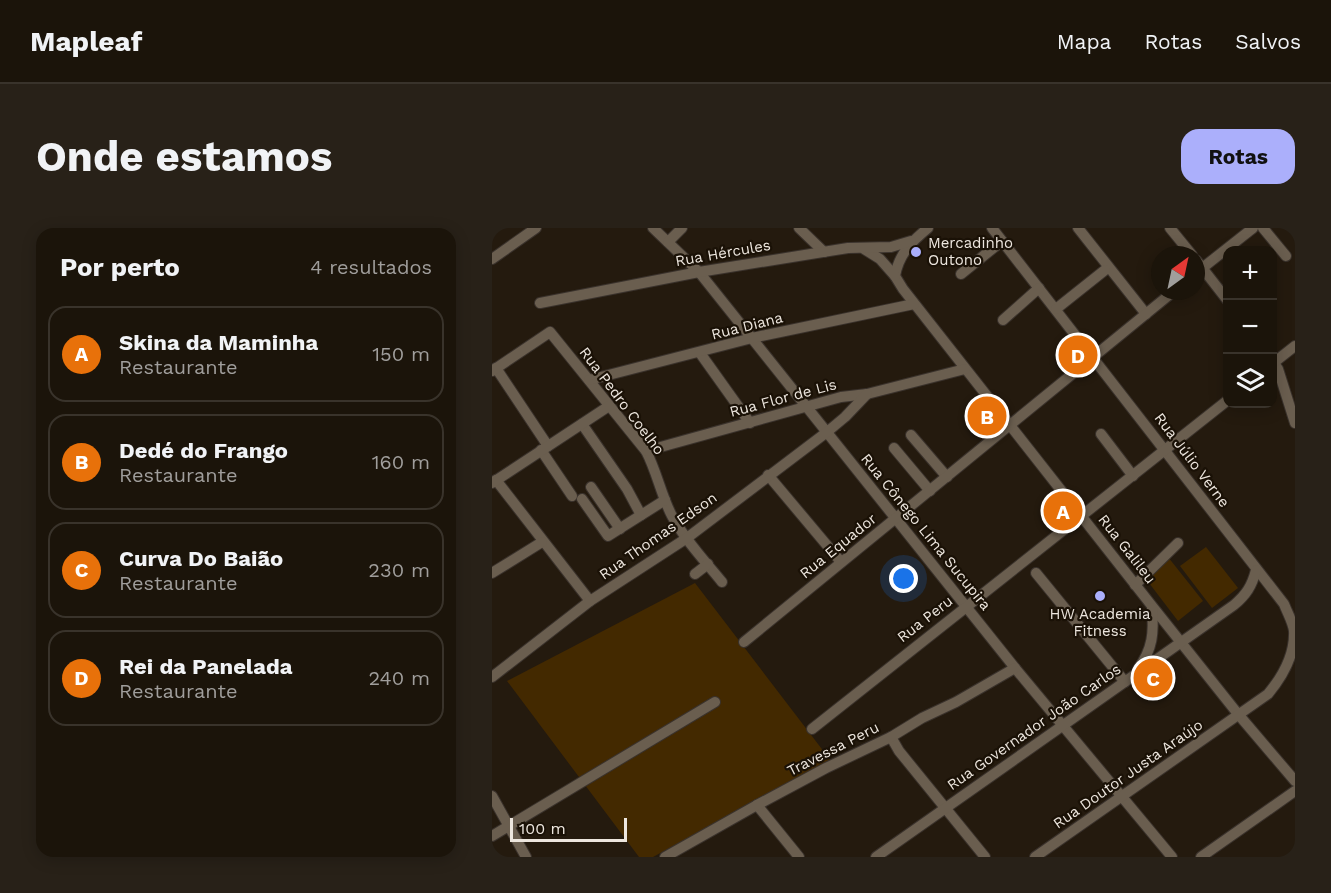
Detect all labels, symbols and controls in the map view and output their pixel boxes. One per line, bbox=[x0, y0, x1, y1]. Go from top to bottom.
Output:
text: Mapleaf bbox=[30, 25, 142, 58]
text: Mapa bbox=[1057, 29, 1111, 54]
text: Rotas bbox=[1144, 29, 1202, 54]
text: Salvos bbox=[1235, 29, 1301, 54]
button: Rotas bbox=[1181, 129, 1295, 184]
text: Onde estamos bbox=[36, 132, 332, 181]
place label: Mercadinho Outono bbox=[928, 234, 1013, 269]
street label: Rua Hércules bbox=[674, 236, 772, 270]
marker: Mercadinho Outono bbox=[909, 245, 923, 259]
north arrow bbox=[1151, 246, 1205, 300]
map controls bbox=[1223, 246, 1277, 408]
button: + bbox=[1223, 246, 1277, 300]
text: Por perto bbox=[60, 252, 180, 282]
text: 4 resultados bbox=[310, 255, 432, 279]
button: − bbox=[1223, 300, 1277, 354]
street label: Rua Diana bbox=[709, 308, 785, 344]
text: Skina da Maminha bbox=[119, 330, 318, 355]
pin: D bbox=[1058, 332, 1098, 378]
text: A bbox=[75, 342, 88, 366]
text: 150 m bbox=[372, 342, 430, 366]
street label: Rua Pedro Coelho bbox=[576, 344, 668, 458]
button: layers bbox=[1223, 354, 1277, 408]
text: Restaurante bbox=[119, 355, 237, 379]
street label: Rua Flor de Lis bbox=[728, 375, 839, 421]
pin: B bbox=[968, 394, 1006, 438]
street label: Rua Júlio Verne bbox=[1151, 409, 1233, 511]
text: Dedé do Frango bbox=[119, 438, 288, 463]
text: B bbox=[75, 450, 88, 474]
text: 160 m bbox=[372, 450, 430, 474]
street label: Rua Cônego Lima Sucupira bbox=[857, 450, 995, 614]
text: Restaurante bbox=[119, 463, 237, 487]
pin: A bbox=[1044, 488, 1082, 534]
street label: Rua Thomas Edson bbox=[596, 489, 720, 583]
street label: Rua Equador bbox=[796, 510, 880, 582]
street label: Rua Galileu bbox=[1094, 511, 1160, 587]
text: Curva Do Baião bbox=[119, 546, 283, 571]
text: C bbox=[75, 558, 88, 582]
text: 230 m bbox=[368, 558, 430, 582]
your location bbox=[889, 564, 918, 593]
text: Restaurante bbox=[119, 571, 237, 595]
marker: HW Academia Fitness bbox=[1093, 589, 1107, 603]
street label: Rua Peru bbox=[894, 592, 956, 646]
place label: HW Academia Fitness bbox=[1049, 605, 1151, 640]
text: Rei da Panelada bbox=[119, 654, 292, 679]
pin: C bbox=[1134, 656, 1172, 700]
street label: Rua Governador João Carlos bbox=[944, 660, 1124, 794]
text: D bbox=[74, 666, 89, 690]
text: 240 m bbox=[368, 666, 430, 690]
text: Restaurante bbox=[119, 679, 237, 703]
street label: Rua Doutor Justa Araújo bbox=[1050, 716, 1206, 832]
street label: Travessa Peru bbox=[784, 718, 882, 780]
scale bar bbox=[510, 815, 627, 842]
text: 100 m bbox=[519, 819, 566, 838]

